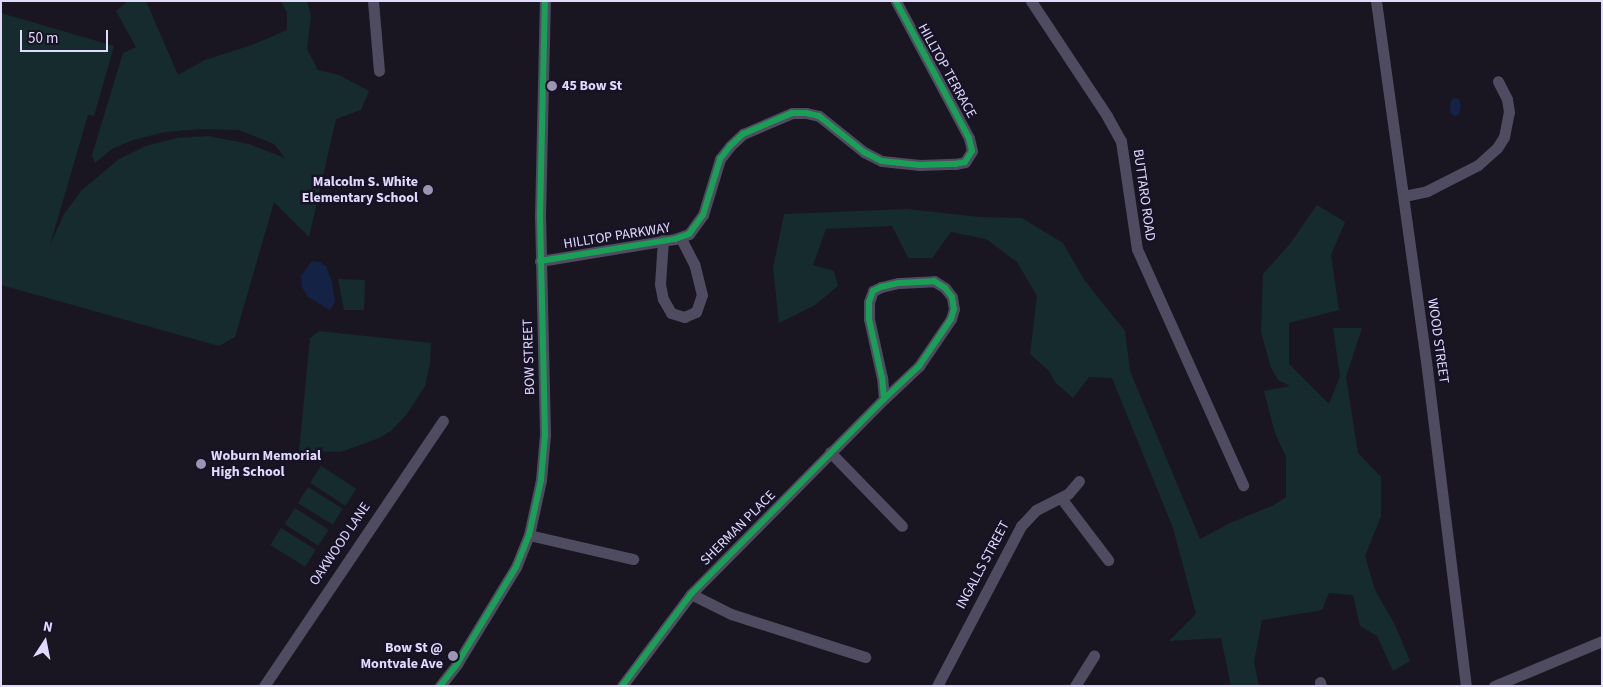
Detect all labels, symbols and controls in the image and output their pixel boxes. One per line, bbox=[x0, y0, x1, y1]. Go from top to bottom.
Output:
scale bar bbox=[22, 20, 110, 52]
street label: HILLTOP TERRACE bbox=[914, 21, 980, 121]
text: 50 m bbox=[28, 28, 58, 49]
place label: 45 Bow St bbox=[562, 78, 622, 94]
marker: 45 Bow St bbox=[546, 80, 558, 92]
street label: BUTTARO ROAD bbox=[1129, 148, 1159, 242]
place label: Malcolm S. White Elementary School bbox=[302, 174, 418, 206]
marker: Malcolm S. White Elementary School bbox=[422, 184, 434, 196]
street label: HILLTOP PARKWAY bbox=[562, 219, 672, 253]
street label: WOOD STREET bbox=[1424, 297, 1452, 385]
street label: BOW STREET bbox=[519, 319, 539, 395]
place label: Woburn Memorial High School bbox=[211, 448, 321, 481]
marker: Woburn Memorial High School bbox=[195, 458, 207, 470]
street label: SHERMAN PLACE bbox=[697, 487, 779, 569]
street label: OAKWOOD LANE bbox=[306, 499, 374, 589]
street label: INGALLS STREET bbox=[953, 518, 1013, 612]
north arrow bbox=[20, 617, 70, 667]
text: N bbox=[41, 617, 54, 638]
place label: Bow St @ Montvale Ave bbox=[360, 640, 443, 672]
marker: Bow St @ Montvale Ave bbox=[447, 650, 459, 662]

